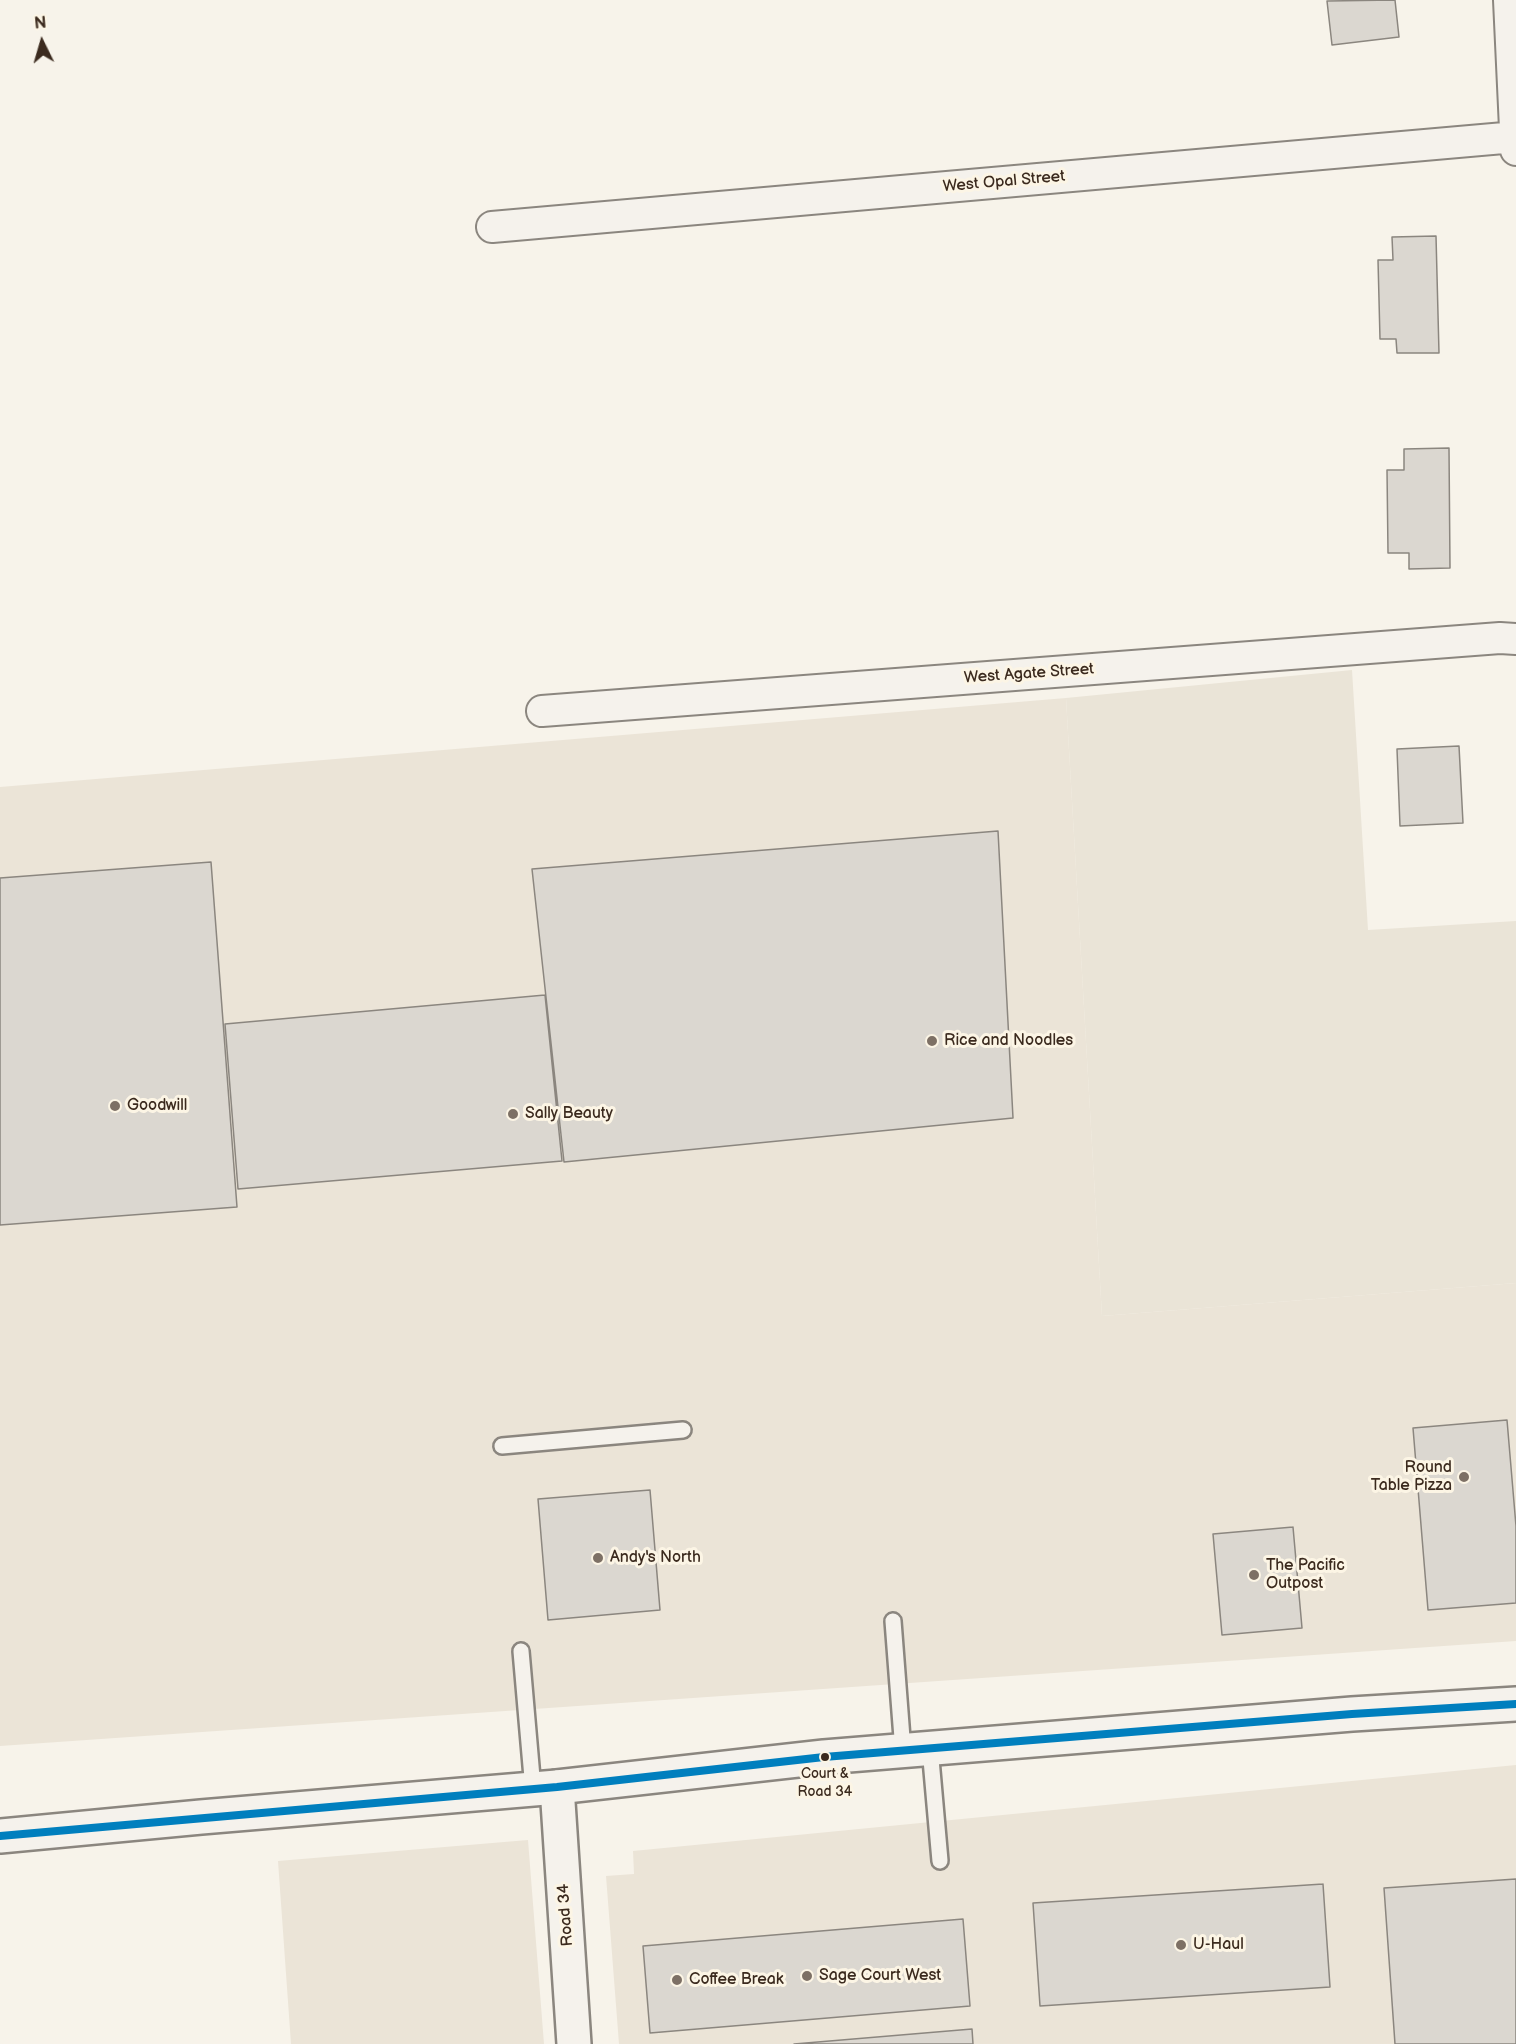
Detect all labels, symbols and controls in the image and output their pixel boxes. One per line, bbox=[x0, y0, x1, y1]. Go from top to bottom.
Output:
north arrow bbox=[12, 12, 72, 72]
text: N bbox=[34, 14, 47, 34]
street label: West Opal Street bbox=[942, 167, 1066, 197]
street label: West Agate Street bbox=[963, 660, 1095, 688]
place label: Rice and Noodles bbox=[944, 1031, 1073, 1051]
marker: Rice and Noodles bbox=[925, 1034, 939, 1048]
place label: Goodwill bbox=[127, 1096, 187, 1116]
marker: Goodwill bbox=[108, 1099, 122, 1113]
place label: Sally Beauty bbox=[525, 1104, 613, 1124]
marker: Sally Beauty bbox=[506, 1107, 520, 1121]
place label: Round Table Pizza bbox=[1371, 1458, 1452, 1496]
marker: Round Table Pizza bbox=[1457, 1470, 1471, 1484]
place label: Andy's North bbox=[610, 1548, 701, 1568]
marker: Andy's North bbox=[591, 1551, 605, 1565]
place label: The Pacific Outpost bbox=[1266, 1556, 1345, 1594]
marker: The Pacific Outpost bbox=[1247, 1568, 1261, 1582]
marker: Court & Road 34 bbox=[819, 1751, 831, 1763]
place label: Court & Road 34 bbox=[798, 1766, 852, 1798]
street label: Road 34 bbox=[554, 1883, 578, 1947]
place label: U-Haul bbox=[1193, 1935, 1244, 1955]
marker: U-Haul bbox=[1174, 1938, 1188, 1952]
place label: Sage Court West bbox=[819, 1966, 941, 1986]
marker: Sage Court West bbox=[800, 1969, 814, 1983]
place label: Coffee Break bbox=[689, 1970, 784, 1990]
marker: Coffee Break bbox=[670, 1973, 684, 1987]

